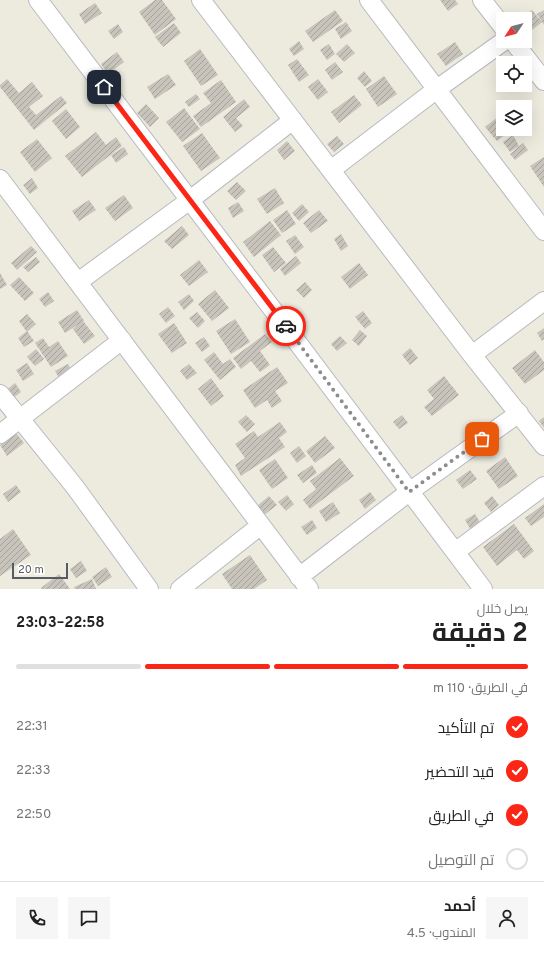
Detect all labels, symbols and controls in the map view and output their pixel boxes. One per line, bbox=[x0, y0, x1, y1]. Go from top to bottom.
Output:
north arrow bbox=[496, 12, 532, 48]
map controls bbox=[496, 12, 532, 136]
button: locate bbox=[496, 56, 532, 92]
pin bbox=[87, 70, 121, 104]
icon: home bbox=[93, 76, 115, 98]
button: layers bbox=[496, 100, 532, 136]
courier bbox=[266, 306, 306, 346]
icon: car bbox=[275, 315, 297, 337]
pin bbox=[465, 422, 499, 456]
icon: bag bbox=[471, 428, 493, 450]
scale bar bbox=[12, 561, 68, 580]
text: 20 m bbox=[18, 563, 44, 577]
text: يصل خلال bbox=[477, 602, 528, 618]
text: 22:58–23:03 bbox=[16, 614, 105, 633]
text: 2 دقيقة bbox=[432, 618, 528, 651]
text: في الطريق · 110 m bbox=[433, 681, 528, 697]
icon: check bbox=[506, 716, 528, 738]
text: 22:31 bbox=[16, 719, 48, 735]
text: تم التأكيد bbox=[438, 720, 494, 739]
icon: check bbox=[506, 760, 528, 782]
text: 22:33 bbox=[16, 763, 51, 779]
text: قيد التحضير bbox=[426, 764, 494, 783]
icon: check bbox=[506, 804, 528, 826]
text: 22:50 bbox=[16, 807, 51, 823]
text: في الطريق bbox=[429, 808, 494, 827]
text: تم التوصيل bbox=[428, 852, 494, 871]
button: phone bbox=[16, 897, 58, 939]
button: chat bbox=[68, 897, 110, 939]
button: person bbox=[486, 897, 528, 939]
text: أحمد bbox=[444, 898, 476, 917]
text: المندوب · 4.5 bbox=[407, 926, 476, 942]

